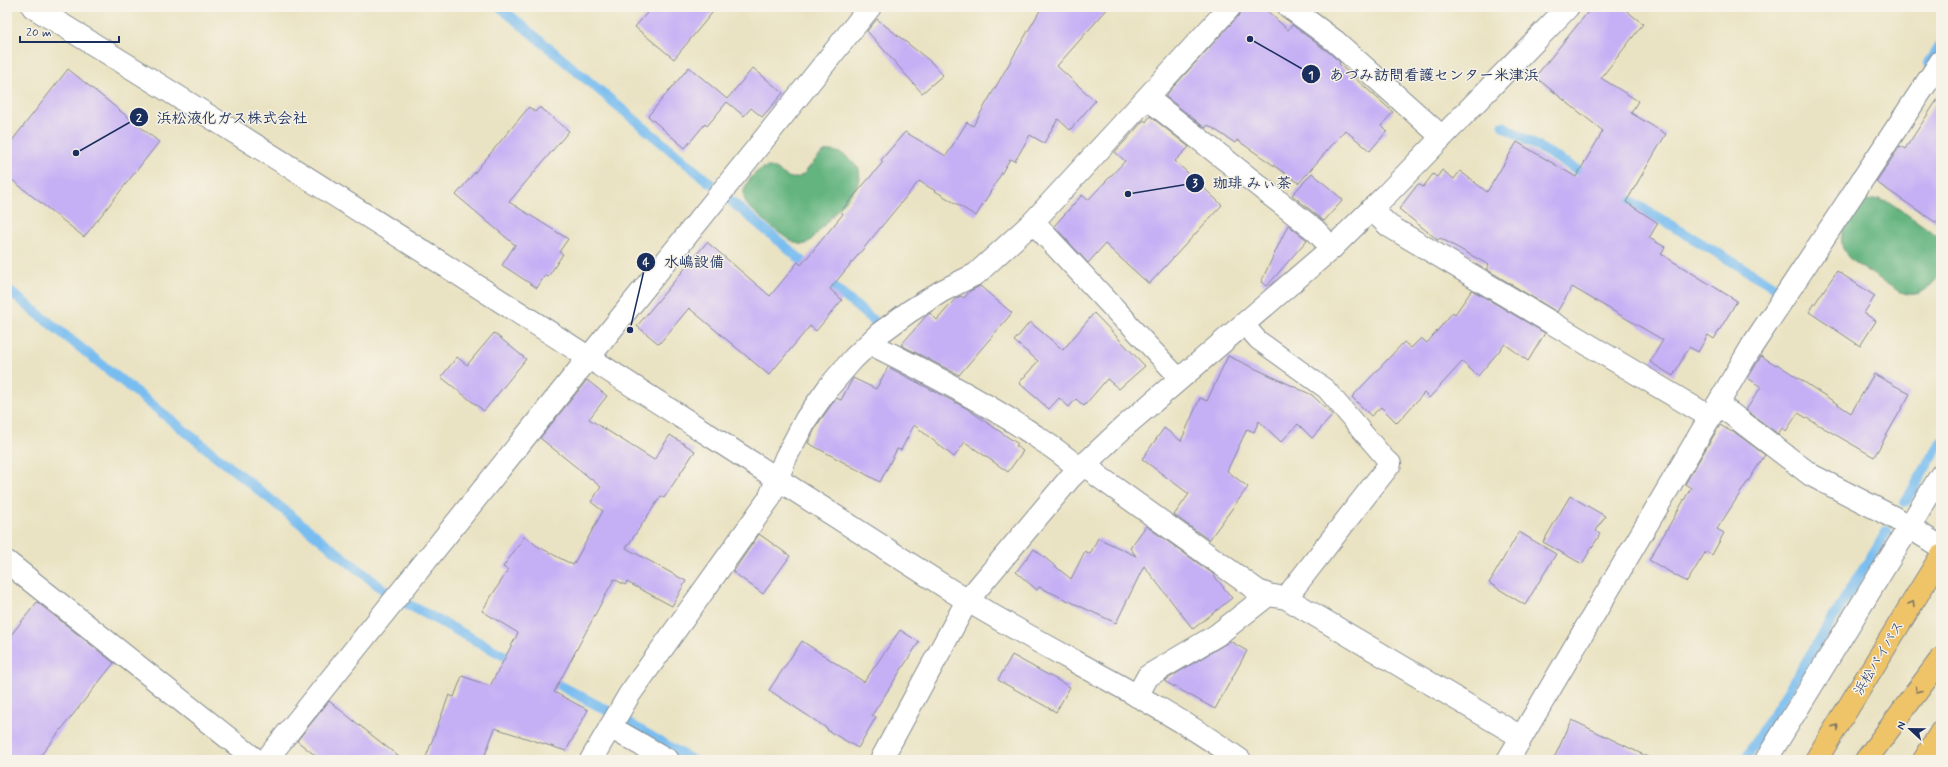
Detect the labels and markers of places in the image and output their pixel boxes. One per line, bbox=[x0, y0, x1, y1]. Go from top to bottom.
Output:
callout: あづみ訪問看護センター米津浜 bbox=[1301, 61, 1547, 88]
callout: 浜松液化ガス株式会社 bbox=[129, 104, 315, 131]
callout: 珈琲 みぃ茶 bbox=[1185, 170, 1300, 197]
callout: 水嶋設備 bbox=[636, 248, 732, 275]

